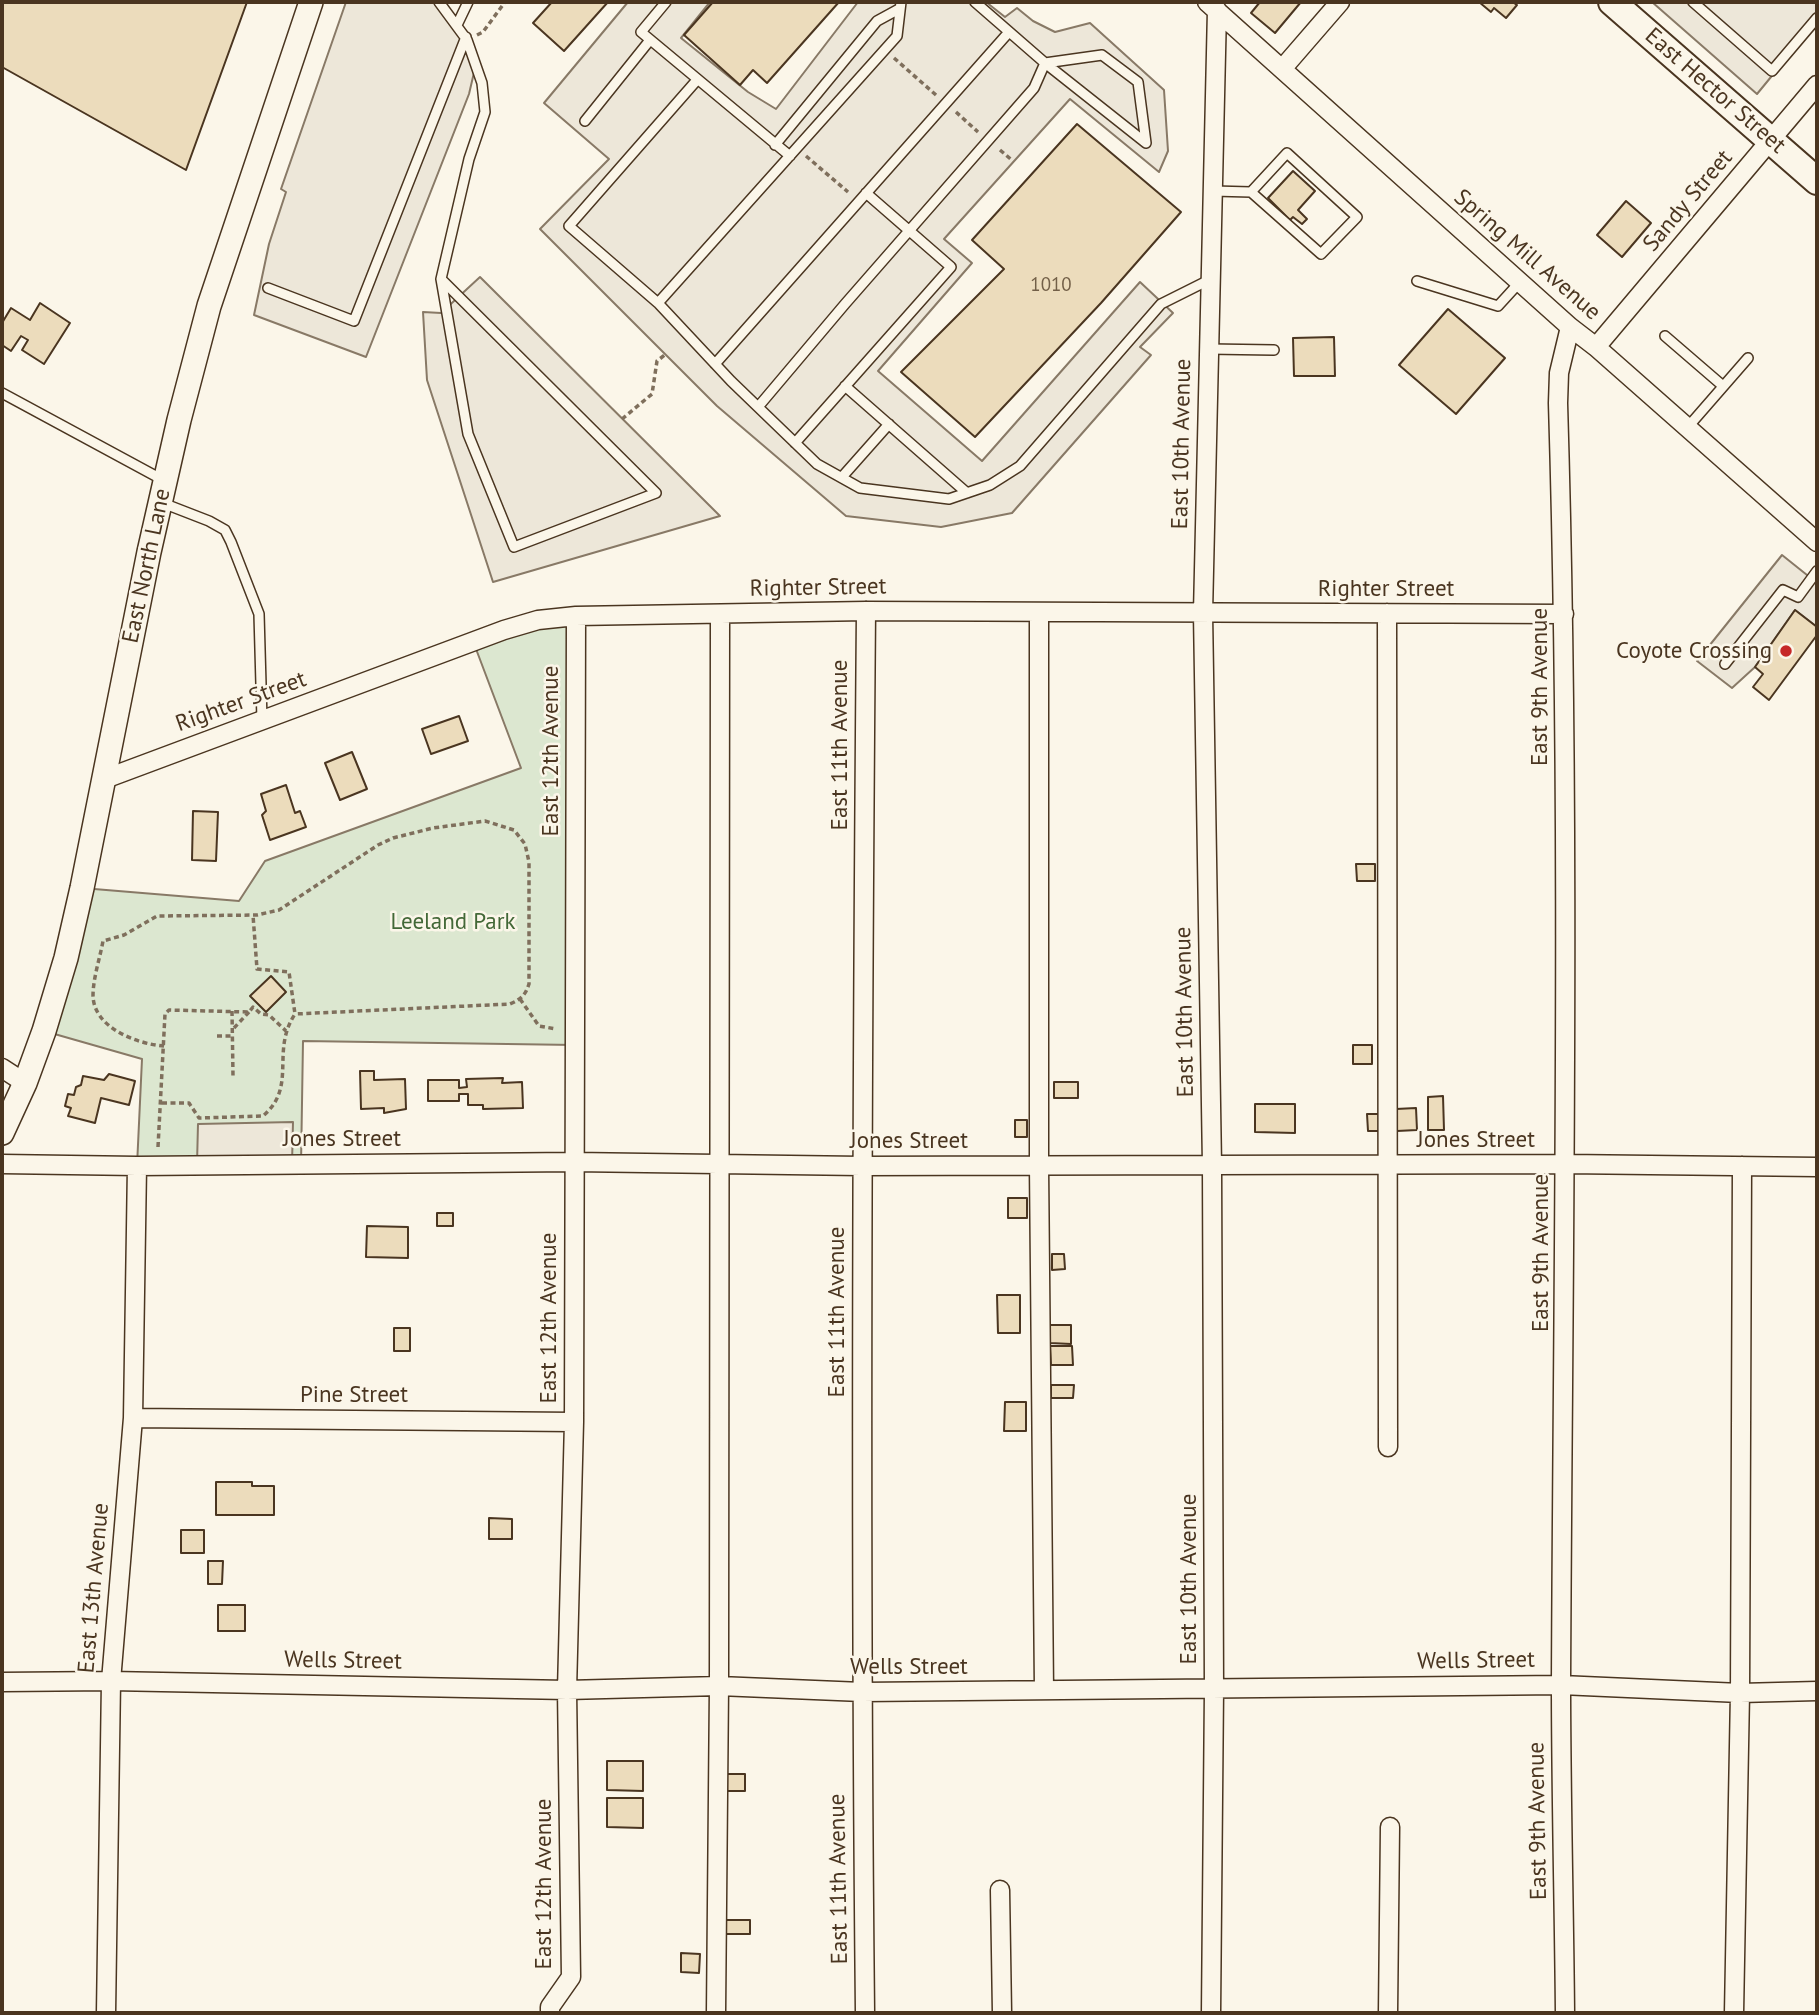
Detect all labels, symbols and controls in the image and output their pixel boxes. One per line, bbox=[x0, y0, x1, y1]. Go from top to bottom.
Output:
street label: East Hector Street bbox=[1639, 22, 1791, 160]
street label: Sandy Street bbox=[1638, 145, 1738, 257]
street label: Spring Mill Avenue bbox=[1448, 184, 1606, 326]
house number: 1010 bbox=[1030, 275, 1072, 297]
street label: East 10th Avenue bbox=[1167, 358, 1197, 530]
street label: East North Lane bbox=[117, 486, 177, 646]
street label: Righter Street bbox=[749, 573, 887, 603]
street label: Righter Street bbox=[1318, 575, 1454, 603]
street label: East 9th Avenue bbox=[1526, 608, 1554, 766]
place label: Coyote Crossing bbox=[1616, 637, 1772, 665]
marker: Coyote Crossing bbox=[1778, 643, 1794, 659]
street label: East 11th Avenue bbox=[826, 660, 854, 830]
street label: Righter Street bbox=[172, 666, 310, 738]
street label: East 12th Avenue bbox=[537, 666, 565, 836]
park label: Leeland Park bbox=[390, 908, 516, 936]
street label: East 10th Avenue bbox=[1170, 926, 1200, 1098]
street label: Jones Street bbox=[283, 1125, 401, 1153]
street label: Jones Street bbox=[1417, 1126, 1535, 1154]
street label: Jones Street bbox=[850, 1127, 968, 1155]
street label: East 9th Avenue bbox=[1527, 1174, 1555, 1332]
street label: East 11th Avenue bbox=[823, 1227, 851, 1397]
street label: East 12th Avenue bbox=[535, 1233, 563, 1403]
street label: Pine Street bbox=[300, 1381, 408, 1409]
street label: East 10th Avenue bbox=[1175, 1494, 1203, 1664]
street label: East 13th Avenue bbox=[73, 1502, 115, 1674]
street label: Wells Street bbox=[284, 1646, 402, 1676]
street label: Wells Street bbox=[1417, 1646, 1535, 1676]
street label: Wells Street bbox=[850, 1653, 968, 1681]
street label: East 9th Avenue bbox=[1523, 1742, 1553, 1900]
street label: East 11th Avenue bbox=[824, 1793, 854, 1965]
street label: East 12th Avenue bbox=[530, 1799, 558, 1969]

